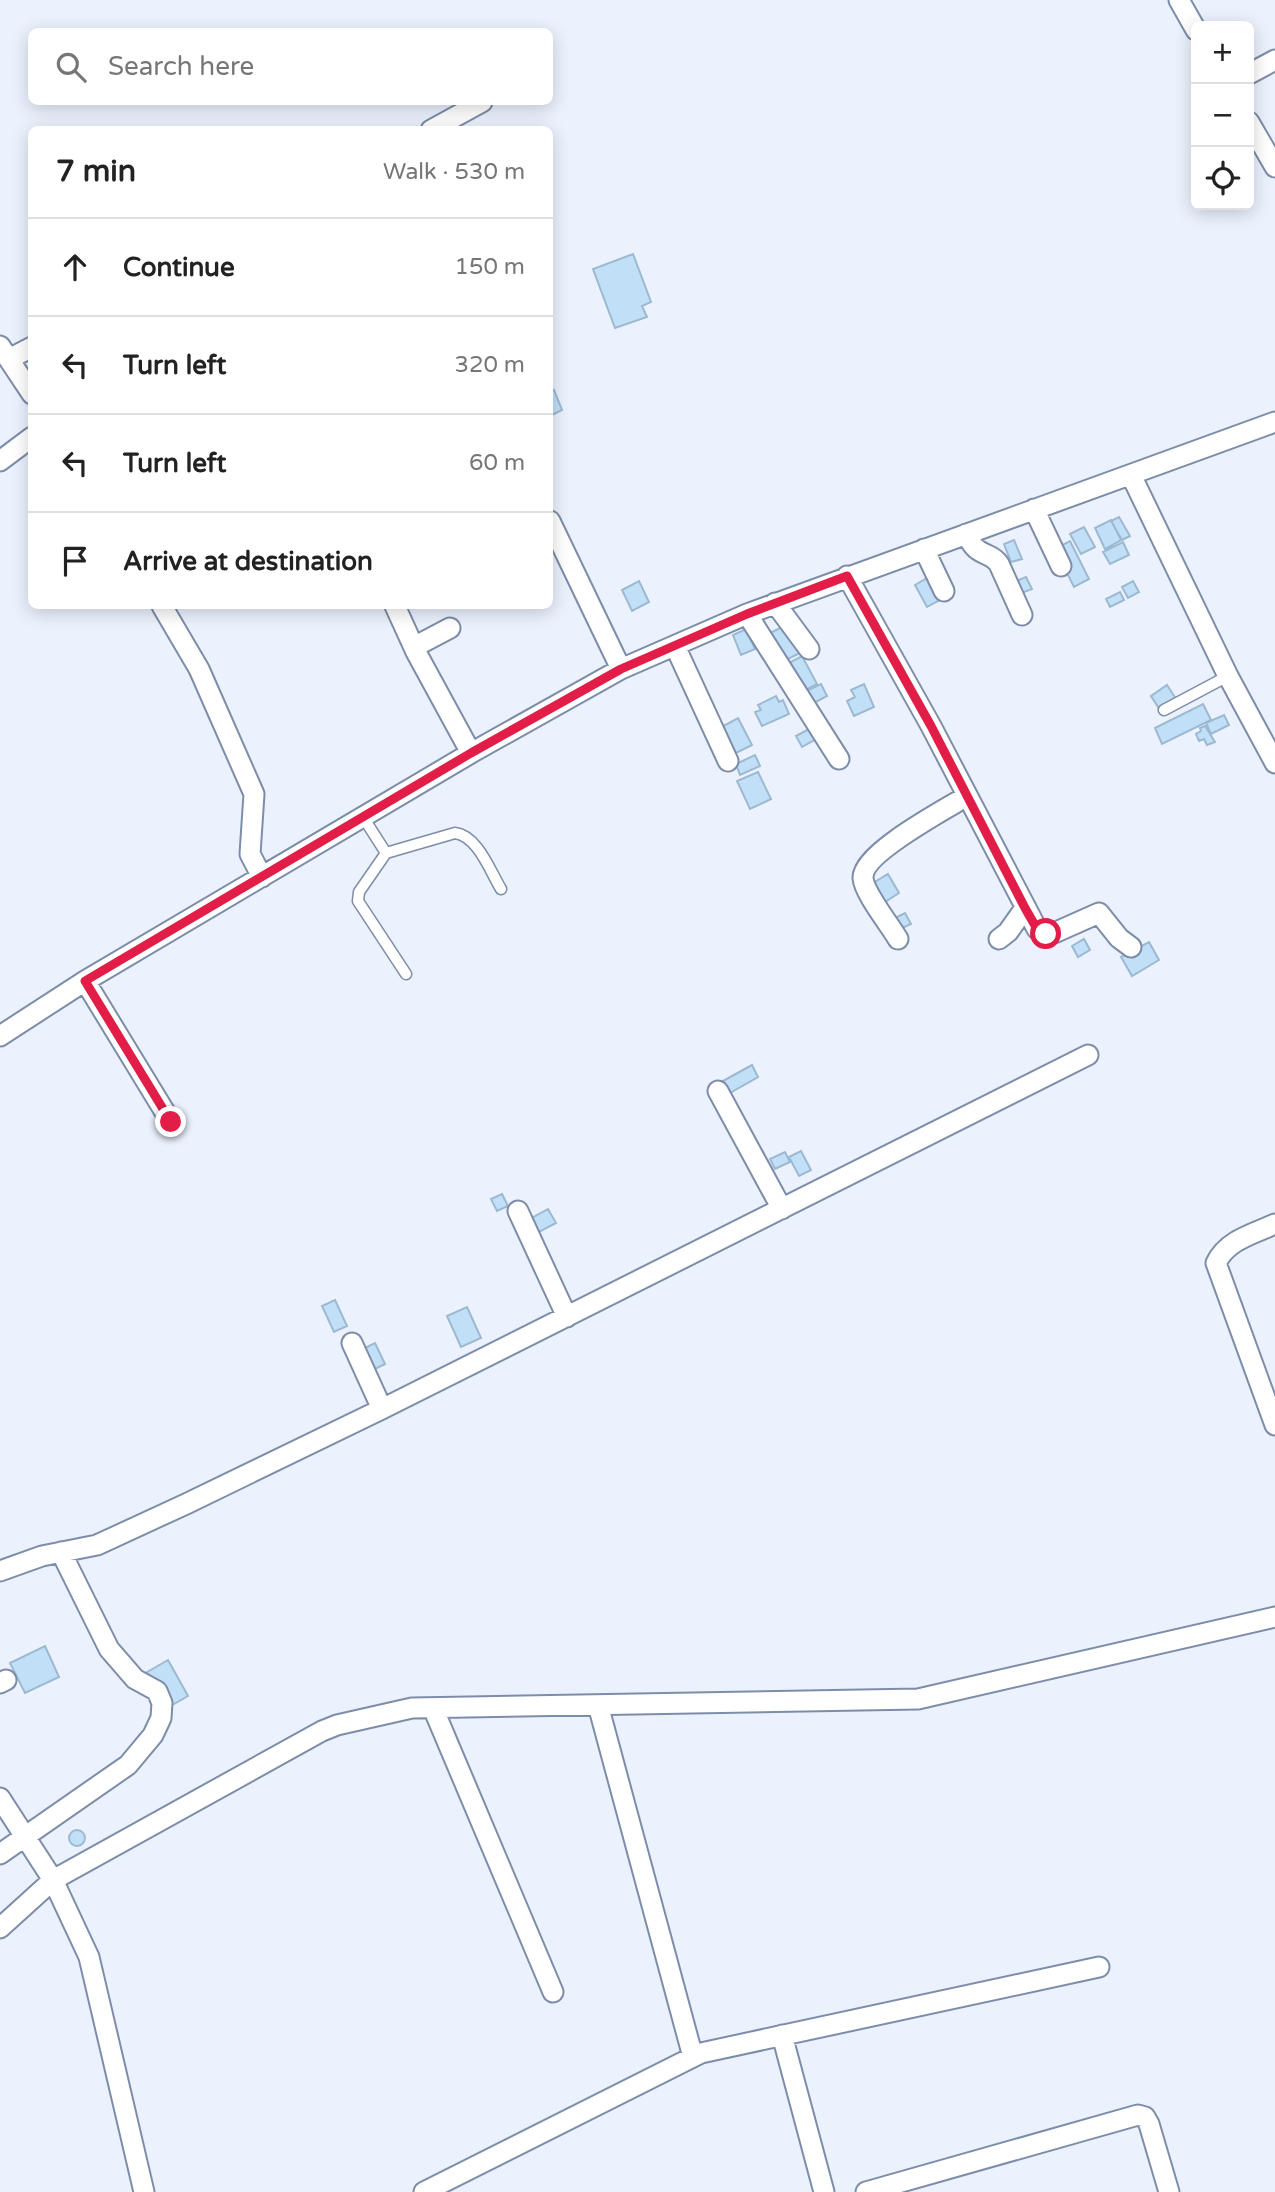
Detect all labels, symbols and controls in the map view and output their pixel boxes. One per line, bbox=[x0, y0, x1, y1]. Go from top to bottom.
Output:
map controls bbox=[1191, 21, 1254, 210]
button: + bbox=[1191, 21, 1254, 84]
search box bbox=[28, 28, 553, 105]
icon: search bbox=[52, 48, 90, 86]
text: Search here bbox=[108, 51, 254, 82]
button: − bbox=[1191, 84, 1254, 147]
button: locate bbox=[1191, 147, 1254, 210]
text: 7 min bbox=[56, 153, 136, 190]
text: Walk · 530 m bbox=[383, 158, 525, 186]
icon: ahead bbox=[56, 248, 94, 286]
text: Continue bbox=[123, 252, 235, 283]
text: 150 m bbox=[455, 253, 525, 281]
icon: left bbox=[56, 346, 94, 384]
text: Turn left bbox=[123, 350, 226, 381]
text: 320 m bbox=[455, 351, 525, 379]
icon: left bbox=[56, 444, 94, 482]
text: Turn left bbox=[123, 448, 226, 479]
text: 60 m bbox=[469, 449, 525, 477]
icon: arrive bbox=[56, 542, 94, 580]
text: Arrive at destination bbox=[123, 546, 373, 577]
route start bbox=[1030, 918, 1061, 949]
route end bbox=[155, 1106, 186, 1137]

